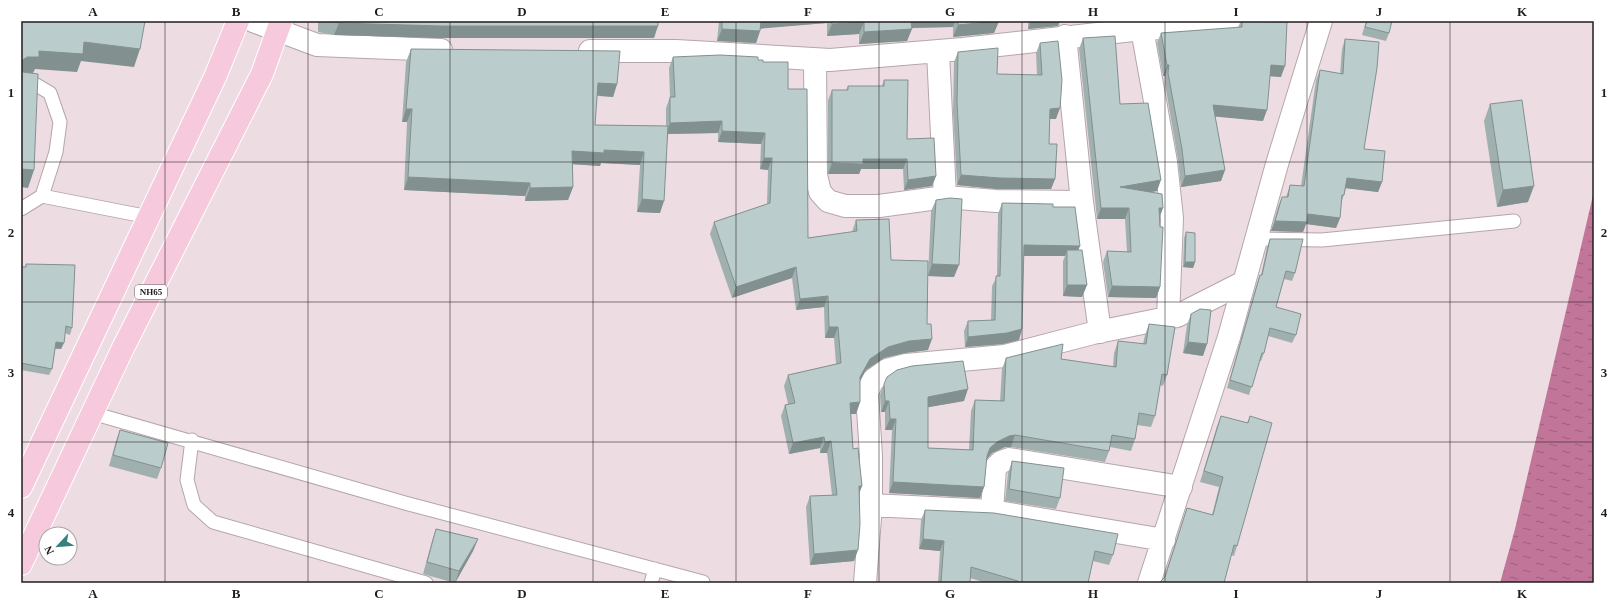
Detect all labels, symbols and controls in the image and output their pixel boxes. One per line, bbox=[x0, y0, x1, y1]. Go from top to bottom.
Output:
text: A bbox=[88, 4, 98, 19]
text: B bbox=[232, 4, 241, 19]
text: C bbox=[374, 4, 384, 19]
text: D bbox=[517, 4, 527, 19]
text: E bbox=[661, 4, 669, 19]
text: F bbox=[804, 4, 812, 19]
text: G bbox=[945, 4, 955, 19]
text: H bbox=[1088, 4, 1098, 19]
text: I bbox=[1233, 4, 1239, 19]
text: J bbox=[1376, 4, 1383, 19]
text: K bbox=[1517, 4, 1528, 19]
text: 1 bbox=[8, 85, 14, 100]
text: 1 bbox=[1601, 85, 1607, 100]
text: 2 bbox=[8, 225, 14, 240]
text: 2 bbox=[1601, 225, 1607, 240]
road number: NH65 bbox=[135, 285, 167, 299]
text: 3 bbox=[8, 365, 15, 380]
text: 3 bbox=[1601, 365, 1608, 380]
text: 4 bbox=[8, 505, 15, 520]
text: 4 bbox=[1601, 505, 1608, 520]
north arrow bbox=[38, 526, 78, 566]
text: N bbox=[42, 544, 56, 557]
text: A bbox=[88, 586, 98, 601]
text: B bbox=[232, 586, 241, 601]
text: C bbox=[374, 586, 384, 601]
text: D bbox=[517, 586, 527, 601]
text: E bbox=[661, 586, 669, 601]
text: F bbox=[804, 586, 812, 601]
text: G bbox=[945, 586, 955, 601]
text: H bbox=[1088, 586, 1098, 601]
text: I bbox=[1233, 586, 1239, 601]
text: J bbox=[1376, 586, 1383, 601]
text: K bbox=[1517, 586, 1528, 601]

